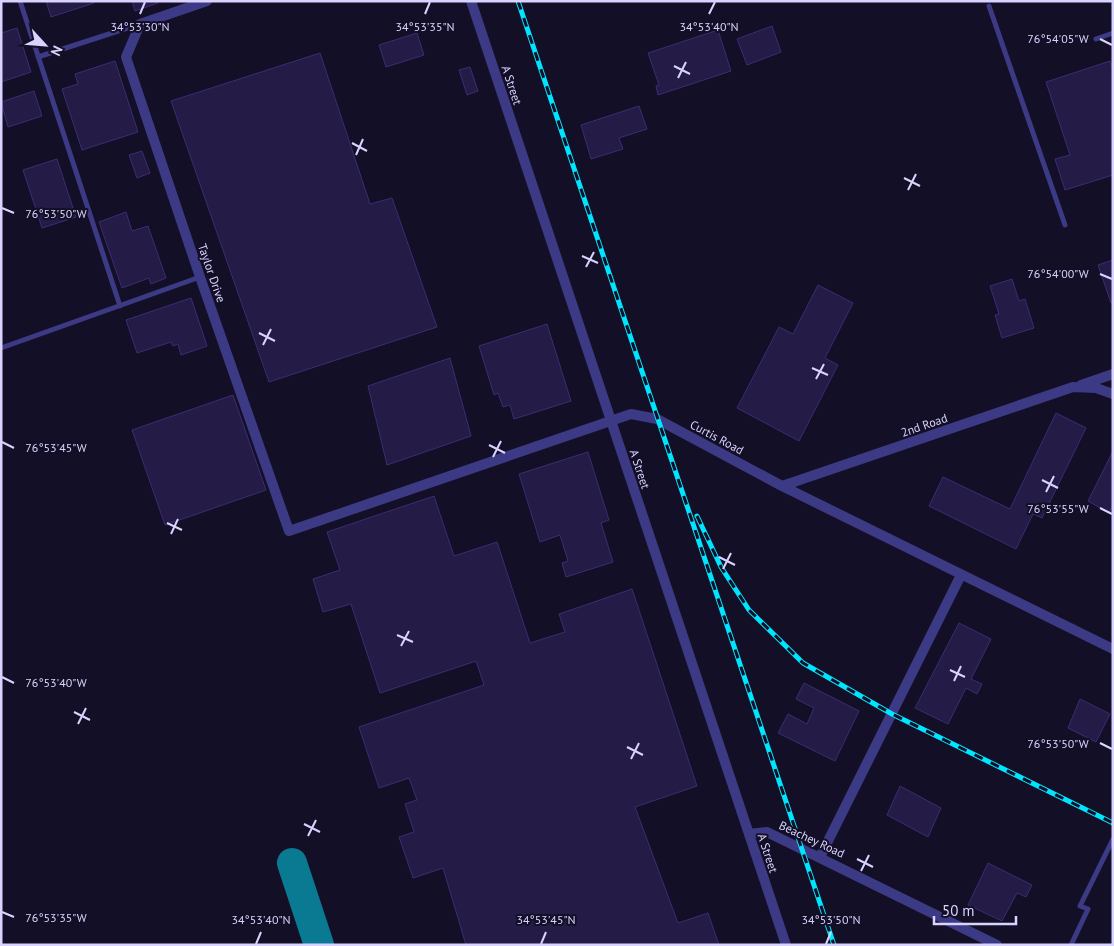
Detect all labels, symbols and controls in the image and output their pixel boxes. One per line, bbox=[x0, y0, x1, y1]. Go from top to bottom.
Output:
text: 34°53'30"N bbox=[110, 19, 170, 34]
text: 34°53'35"N bbox=[395, 19, 455, 34]
text: 34°53'40"N bbox=[679, 19, 739, 34]
north arrow bbox=[20, 20, 70, 70]
text: 76°54'05"W bbox=[1027, 31, 1089, 46]
text: N bbox=[47, 43, 67, 59]
street label: A Street bbox=[499, 63, 525, 107]
text: 76°53'50"W bbox=[25, 206, 87, 221]
street label: Taylor Drive bbox=[195, 242, 229, 304]
text: 76°54'00"W bbox=[1027, 266, 1089, 281]
street label: 2nd Road bbox=[899, 410, 949, 440]
street label: Curtis Road bbox=[688, 417, 746, 457]
text: 76°53'45"W bbox=[25, 440, 87, 455]
street label: A Street bbox=[627, 447, 653, 491]
text: 76°53'55"W bbox=[1027, 501, 1089, 516]
text: 76°53'40"W bbox=[25, 675, 87, 690]
text: 76°53'50"W bbox=[1027, 736, 1089, 751]
street label: Beachey Road bbox=[777, 817, 847, 861]
street label: A Street bbox=[755, 831, 781, 875]
scale bar bbox=[934, 894, 1016, 926]
text: 50 m bbox=[942, 901, 975, 920]
text: 76°53'35"W bbox=[25, 910, 87, 925]
text: 34°53'40"N bbox=[231, 912, 291, 927]
text: 34°53'45"N bbox=[516, 912, 576, 927]
text: 34°53'50"N bbox=[801, 912, 861, 927]

